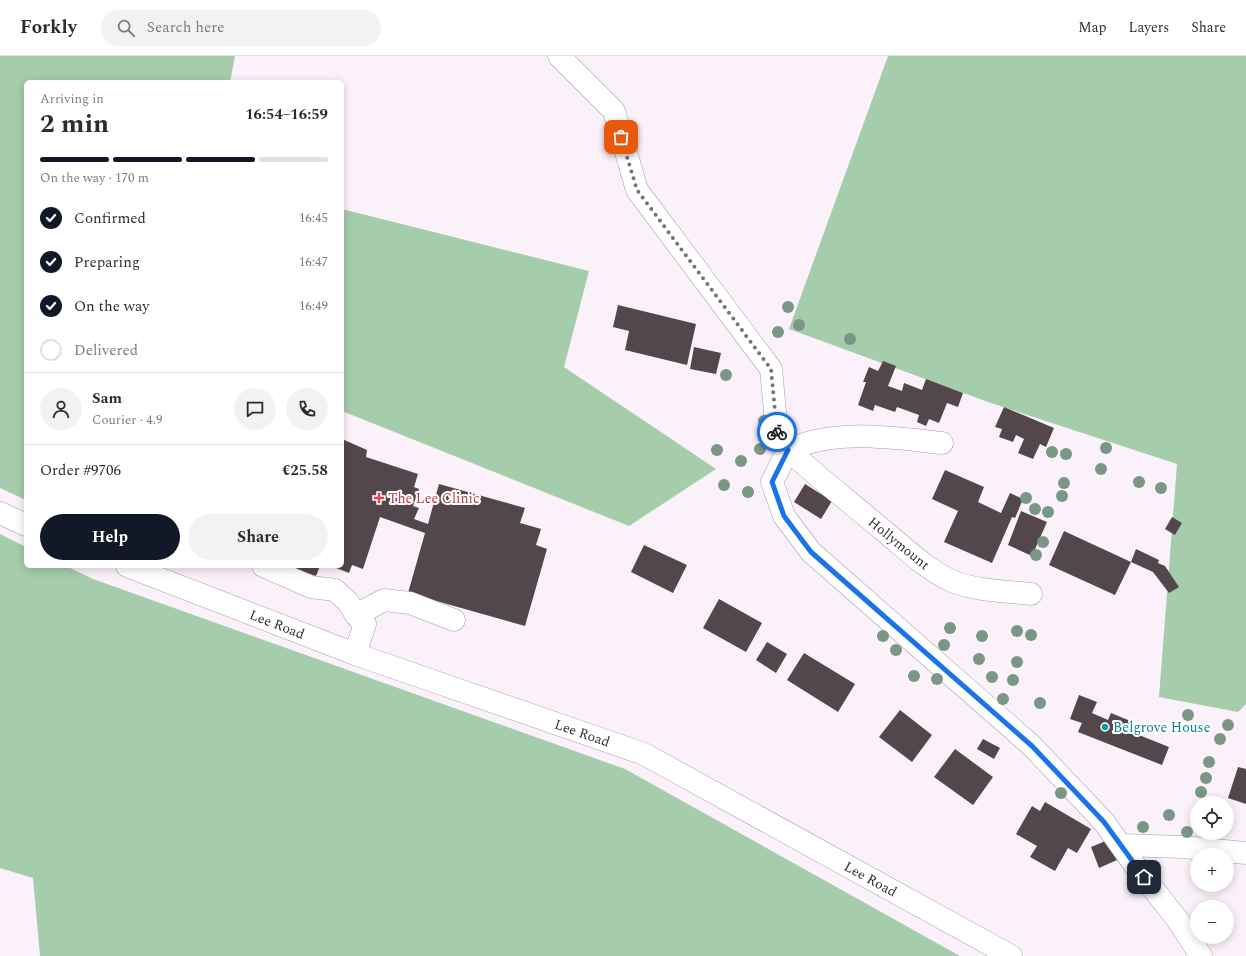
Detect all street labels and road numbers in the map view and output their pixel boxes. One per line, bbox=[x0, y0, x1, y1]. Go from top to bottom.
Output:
street label: Hollymount bbox=[863, 512, 934, 575]
street label: Lee Road bbox=[246, 604, 308, 645]
street label: Lee Road bbox=[552, 714, 613, 753]
street label: Lee Road bbox=[840, 856, 901, 902]

